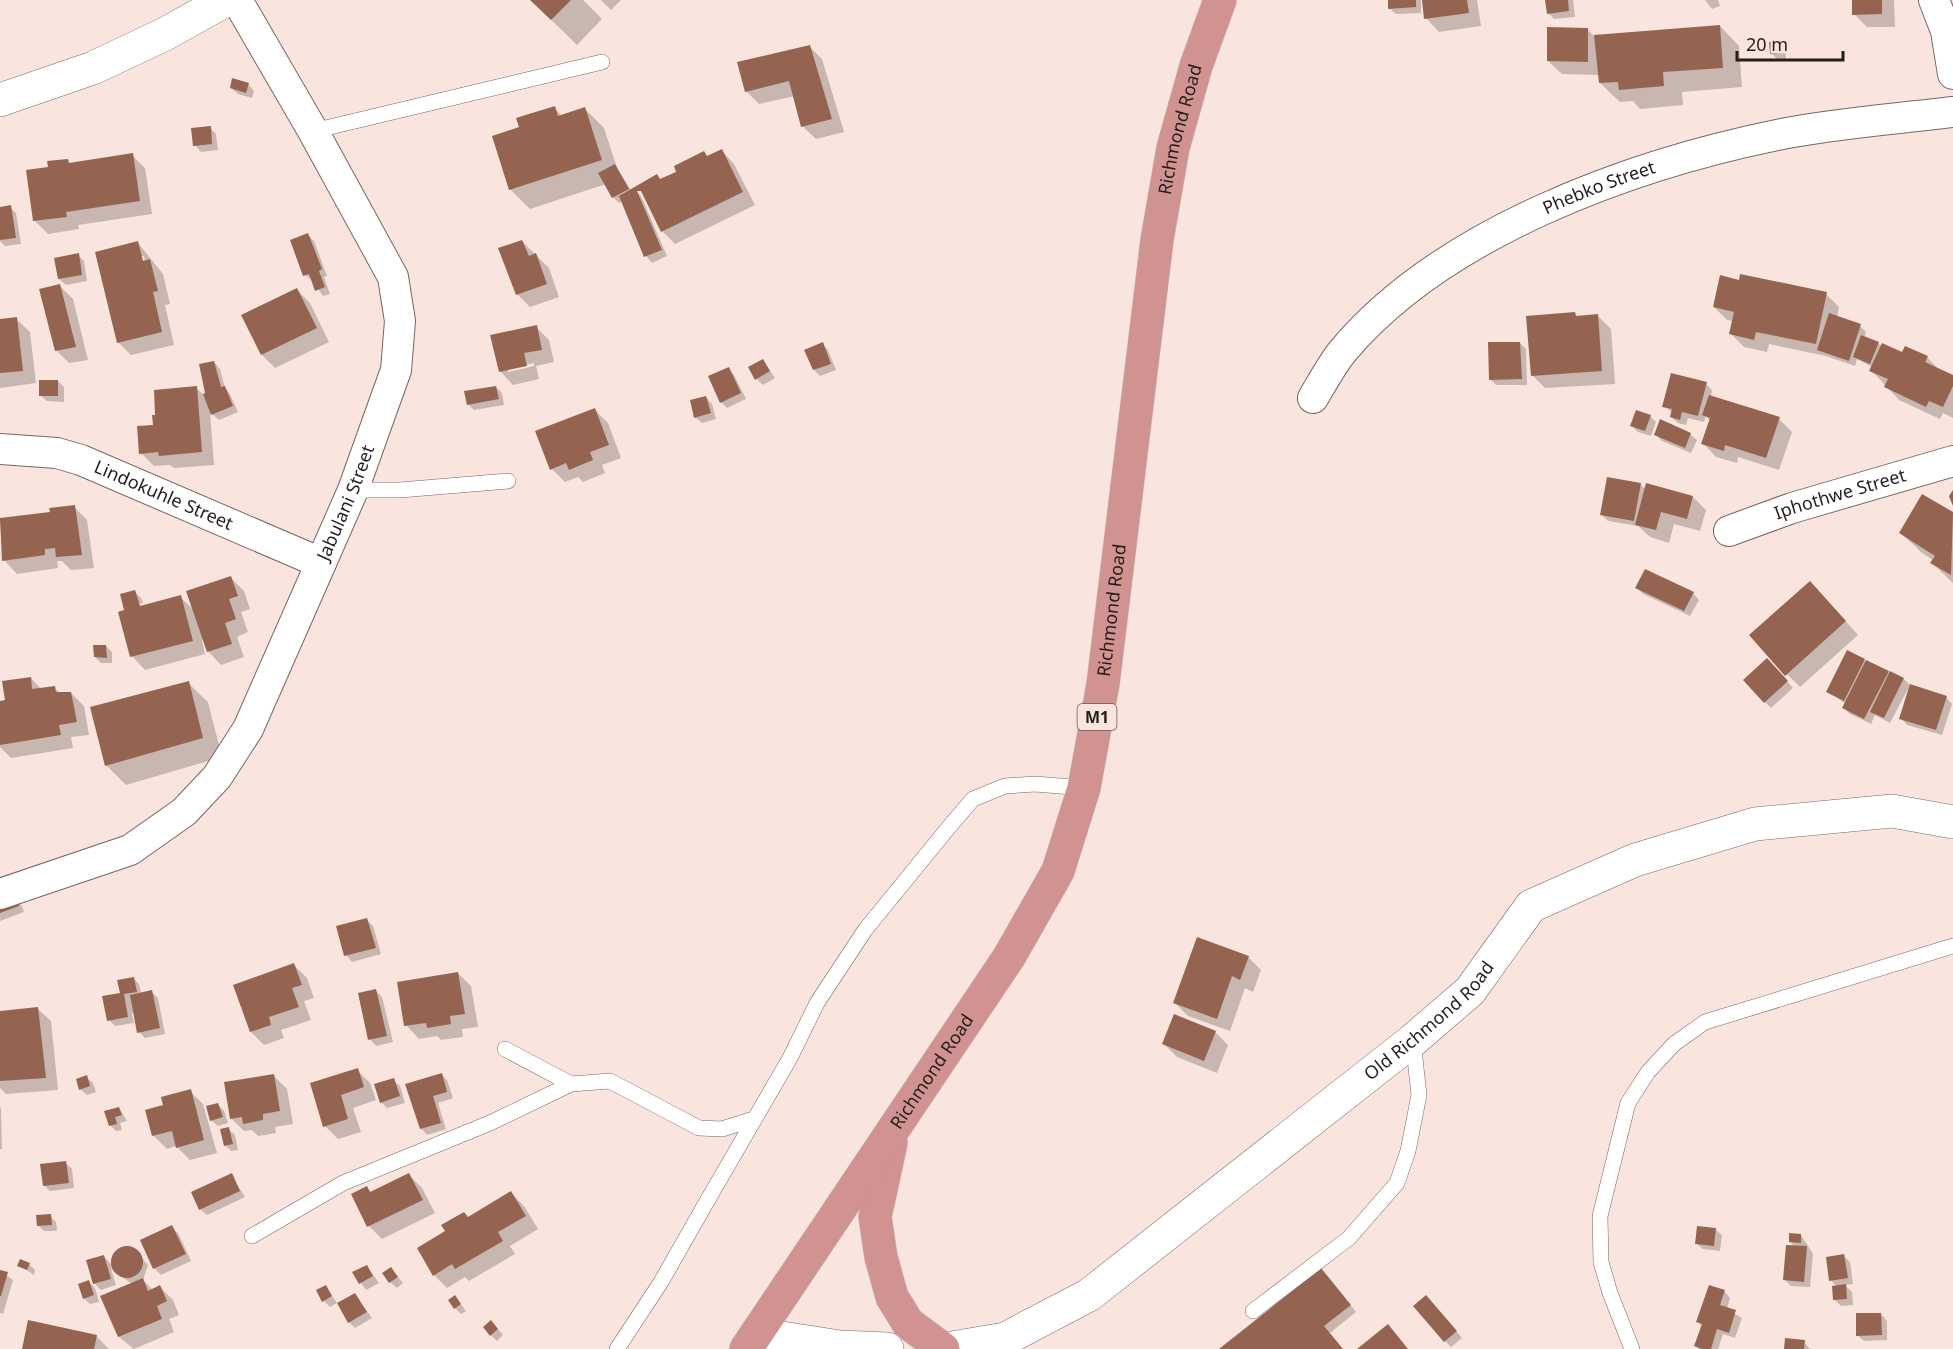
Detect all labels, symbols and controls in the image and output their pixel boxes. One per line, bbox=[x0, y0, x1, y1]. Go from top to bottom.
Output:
scale bar bbox=[1737, 24, 1844, 62]
text: 20 m bbox=[1746, 32, 1788, 56]
street label: Richmond Road bbox=[1152, 61, 1207, 196]
street label: Phebko Street bbox=[1538, 154, 1659, 219]
street label: Jabulani Street bbox=[310, 441, 379, 566]
street label: Lindokuhle Street bbox=[91, 454, 238, 535]
street label: Iphothwe Street bbox=[1771, 462, 1909, 525]
street label: Richmond Road bbox=[1091, 542, 1131, 678]
road number: M1 bbox=[1078, 704, 1116, 730]
street label: Old Richmond Road bbox=[1359, 956, 1499, 1085]
street label: Richmond Road bbox=[884, 1009, 978, 1133]

